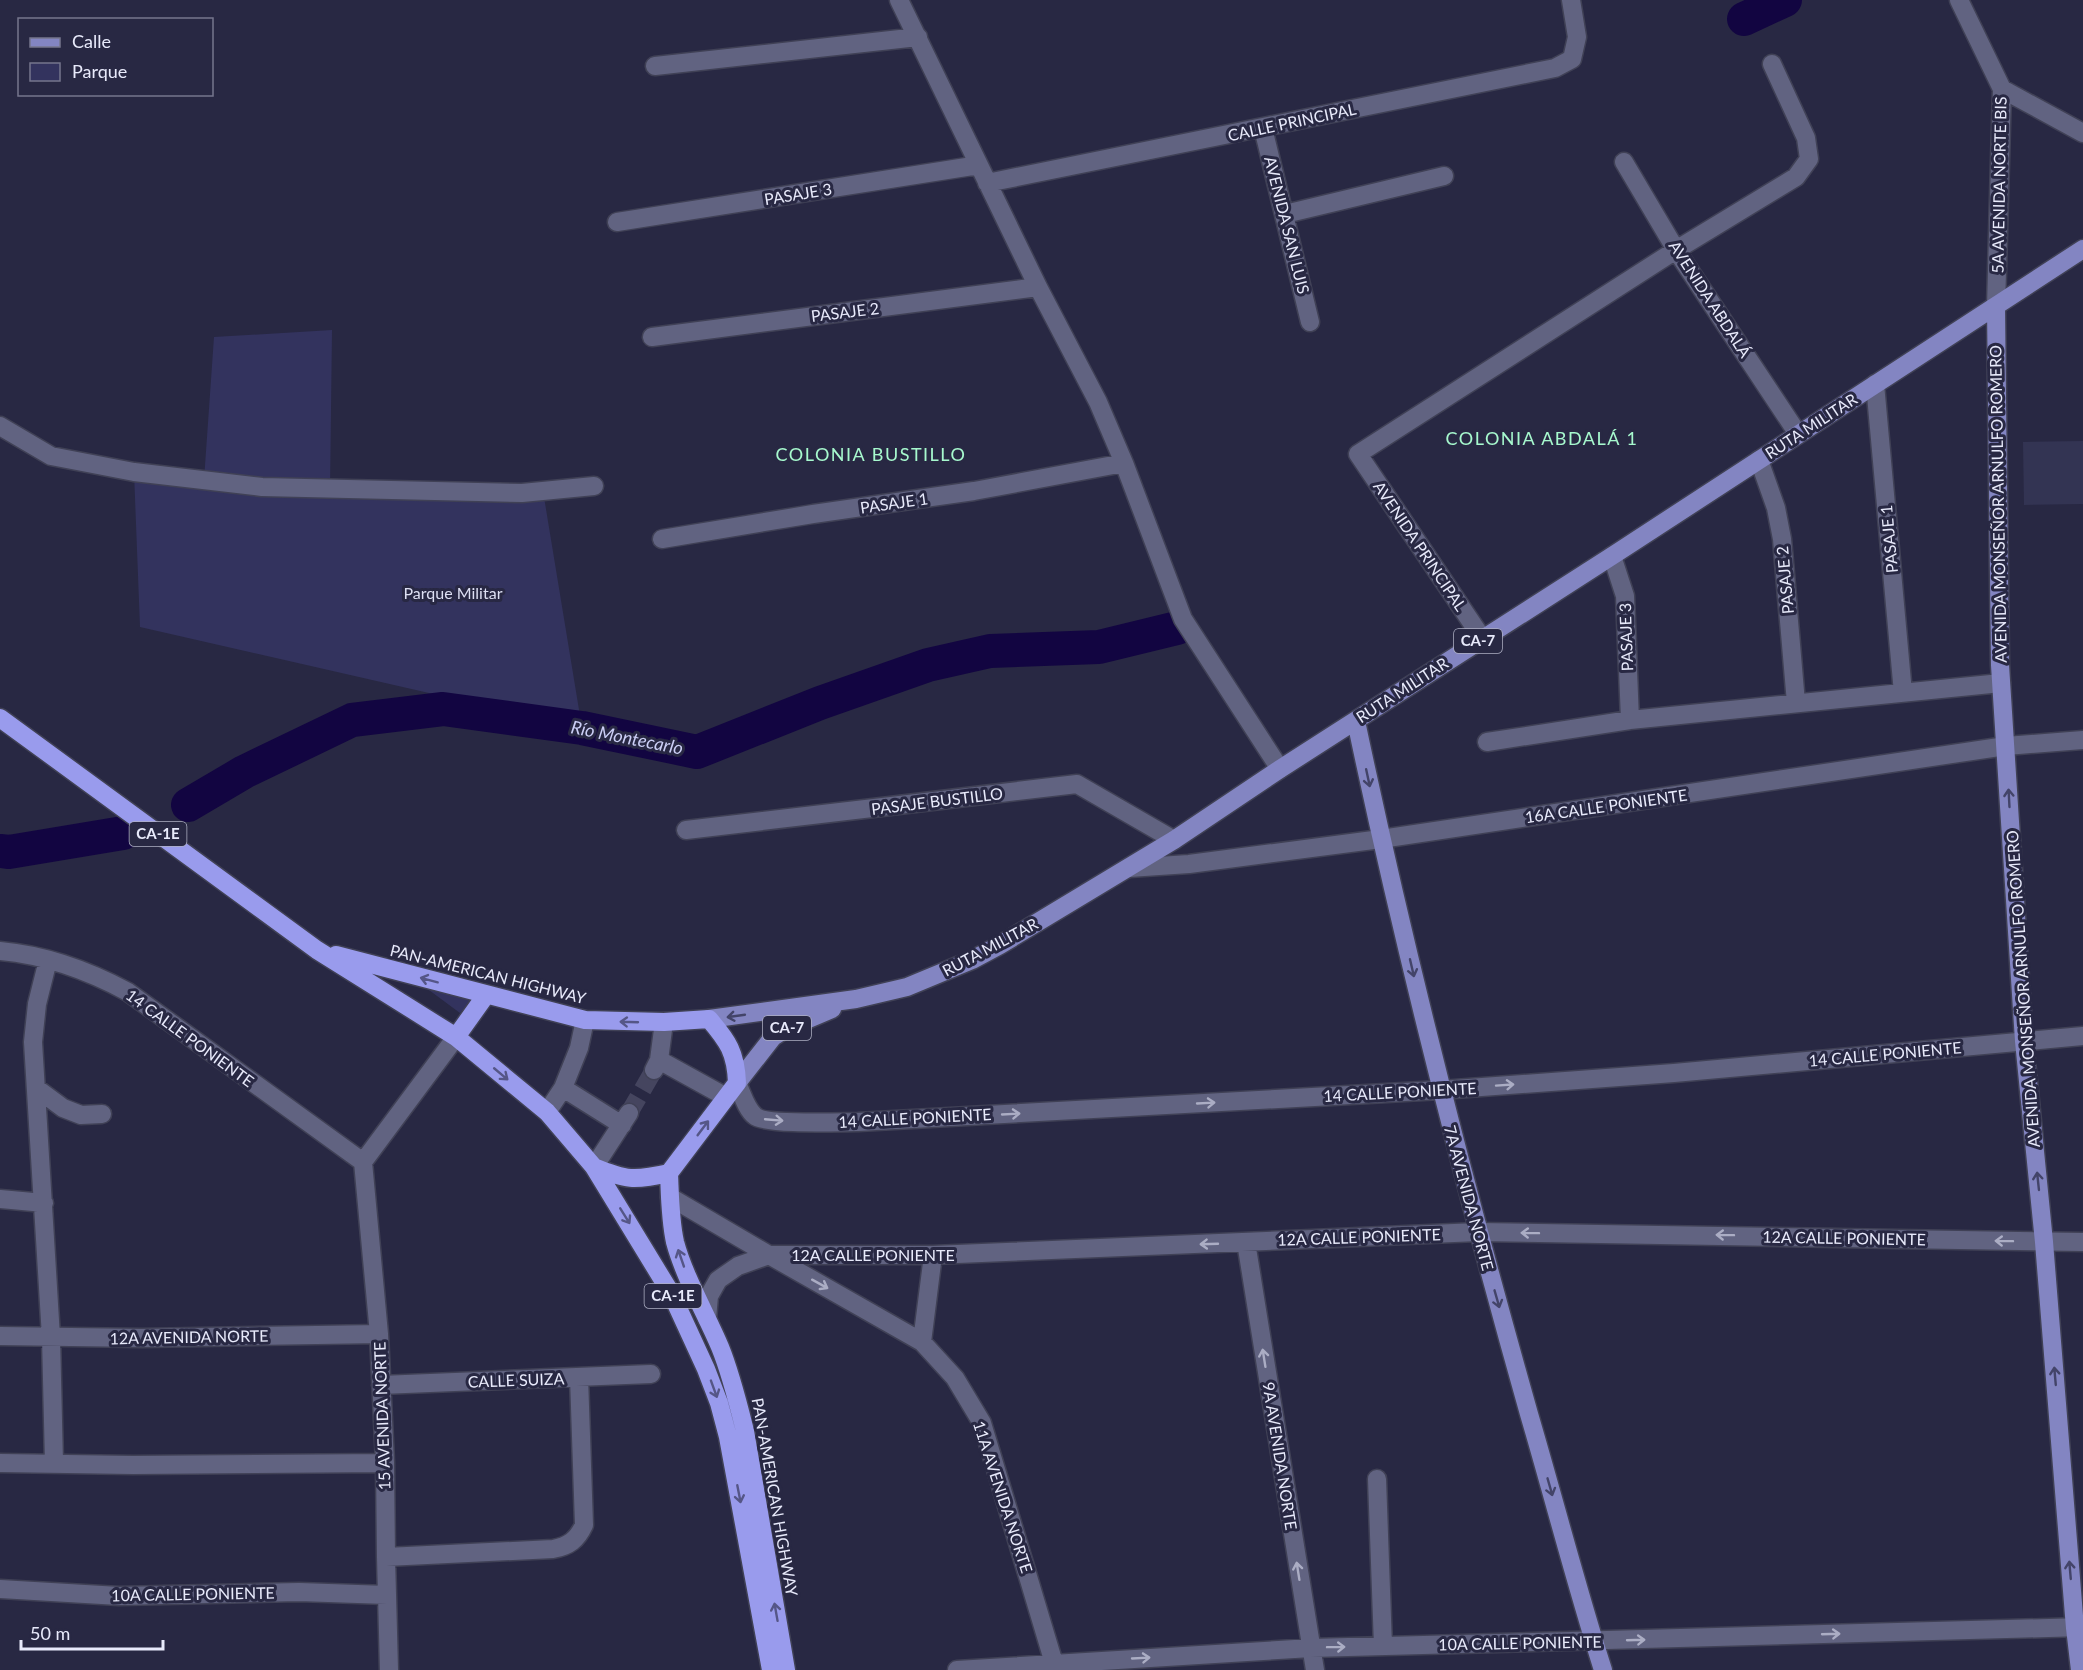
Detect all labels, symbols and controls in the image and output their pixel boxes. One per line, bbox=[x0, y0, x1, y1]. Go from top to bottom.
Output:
legend bbox=[18, 18, 213, 96]
text: Calle bbox=[72, 30, 111, 52]
text: Parque bbox=[72, 60, 127, 82]
street label: 5A AVENIDA NORTE BIS bbox=[1987, 96, 2010, 274]
street label: CALLE PRINCIPAL bbox=[1226, 99, 1358, 144]
street label: AVENIDA SAN LUIS bbox=[1261, 154, 1314, 296]
street label: PASAJE 3 bbox=[763, 179, 833, 208]
street label: AVENIDA ABDALÁ bbox=[1666, 237, 1755, 361]
street label: PASAJE 2 bbox=[810, 298, 880, 325]
street label: AVENIDA MONSEÑOR ARNULFO ROMERO bbox=[1985, 345, 2010, 663]
street label: RUTA MILITAR bbox=[1761, 389, 1860, 462]
district label: COLONIA ABDALÁ 1 bbox=[1446, 427, 1638, 449]
district label: COLONIA BUSTILLO bbox=[776, 443, 966, 465]
street label: AVENIDA PRINCIPAL bbox=[1370, 477, 1471, 614]
street label: PASAJE 1 bbox=[859, 488, 929, 517]
street label: PASAJE 1 bbox=[1876, 504, 1901, 574]
street label: PASAJE 2 bbox=[1772, 545, 1797, 615]
park label: Parque Militar bbox=[404, 583, 503, 602]
street label: PASAJE 3 bbox=[1615, 603, 1636, 671]
road number: CA-7 bbox=[1454, 629, 1502, 653]
street label: RUTA MILITAR bbox=[1352, 653, 1451, 726]
water label: Río Montecarlo bbox=[569, 715, 685, 759]
one-way arrow bbox=[1363, 767, 1374, 787]
street label: PASAJE BUSTILLO bbox=[870, 783, 1004, 818]
street label: 16A CALLE PONIENTE bbox=[1524, 785, 1688, 826]
one-way arrow bbox=[2003, 789, 2014, 809]
road number: CA-1E bbox=[130, 822, 186, 846]
street label: AVENIDA MONSEÑOR ARNULFO ROMERO bbox=[2002, 830, 2043, 1148]
street label: RUTA MILITAR bbox=[939, 913, 1041, 980]
street label: PAN-AMERICAN HIGHWAY bbox=[388, 940, 588, 1007]
one-way arrow bbox=[1406, 958, 1418, 977]
one-way arrow bbox=[420, 974, 439, 985]
street label: 14 CALLE PONIENTE bbox=[123, 985, 258, 1090]
one-way arrow bbox=[726, 1010, 746, 1021]
one-way arrow bbox=[620, 1016, 640, 1028]
road number: CA-7 bbox=[763, 1016, 811, 1040]
street label: 14 CALLE PONIENTE bbox=[1808, 1037, 1962, 1070]
one-way arrow bbox=[493, 1067, 508, 1081]
street label: 14 CALLE PONIENTE bbox=[1323, 1078, 1477, 1105]
one-way arrow bbox=[1495, 1080, 1515, 1091]
one-way arrow bbox=[1195, 1097, 1215, 1108]
street label: 14 CALLE PONIENTE bbox=[838, 1104, 992, 1131]
one-way arrow bbox=[1000, 1108, 1020, 1119]
one-way arrow bbox=[764, 1115, 784, 1126]
one-way arrow bbox=[697, 1120, 709, 1136]
street label: 7A AVENIDA NORTE bbox=[1441, 1123, 1498, 1273]
one-way arrow bbox=[2032, 1172, 2043, 1192]
one-way arrow bbox=[619, 1207, 631, 1224]
street label: 12A CALLE PONIENTE bbox=[1277, 1224, 1441, 1249]
one-way arrow bbox=[1520, 1227, 1540, 1239]
street label: 12A CALLE PONIENTE bbox=[1762, 1227, 1926, 1248]
one-way arrow bbox=[1715, 1230, 1735, 1241]
one-way arrow bbox=[1994, 1235, 2014, 1247]
one-way arrow bbox=[1199, 1238, 1219, 1249]
street label: 12A CALLE PONIENTE bbox=[791, 1245, 955, 1264]
one-way arrow bbox=[675, 1250, 686, 1268]
one-way arrow bbox=[811, 1278, 828, 1290]
road number: CA-1E bbox=[644, 1284, 702, 1308]
one-way arrow bbox=[1492, 1289, 1503, 1308]
street label: 12A AVENIDA NORTE bbox=[109, 1326, 269, 1347]
street label: 15 AVENIDA NORTE bbox=[369, 1341, 394, 1491]
one-way arrow bbox=[1259, 1348, 1270, 1368]
one-way arrow bbox=[2049, 1366, 2060, 1386]
street label: CALLE SUIZA bbox=[467, 1368, 565, 1391]
one-way arrow bbox=[709, 1379, 720, 1398]
street label: 9A AVENIDA NORTE bbox=[1259, 1381, 1302, 1531]
street label: PAN-AMERICAN HIGHWAY bbox=[749, 1396, 802, 1598]
street label: 11A AVENIDA NORTE bbox=[970, 1418, 1037, 1575]
one-way arrow bbox=[1545, 1477, 1556, 1496]
one-way arrow bbox=[733, 1484, 744, 1504]
one-way arrow bbox=[2064, 1561, 2075, 1580]
one-way arrow bbox=[1293, 1562, 1304, 1581]
street label: 10A CALLE PONIENTE bbox=[111, 1583, 275, 1604]
one-way arrow bbox=[770, 1603, 781, 1623]
scale bar bbox=[21, 1613, 164, 1651]
text: 50 m bbox=[30, 1622, 70, 1644]
one-way arrow bbox=[1820, 1629, 1840, 1640]
street label: 10A CALLE PONIENTE bbox=[1438, 1632, 1602, 1653]
one-way arrow bbox=[1625, 1634, 1645, 1645]
one-way arrow bbox=[1325, 1642, 1345, 1653]
one-way arrow bbox=[1131, 1652, 1151, 1663]

